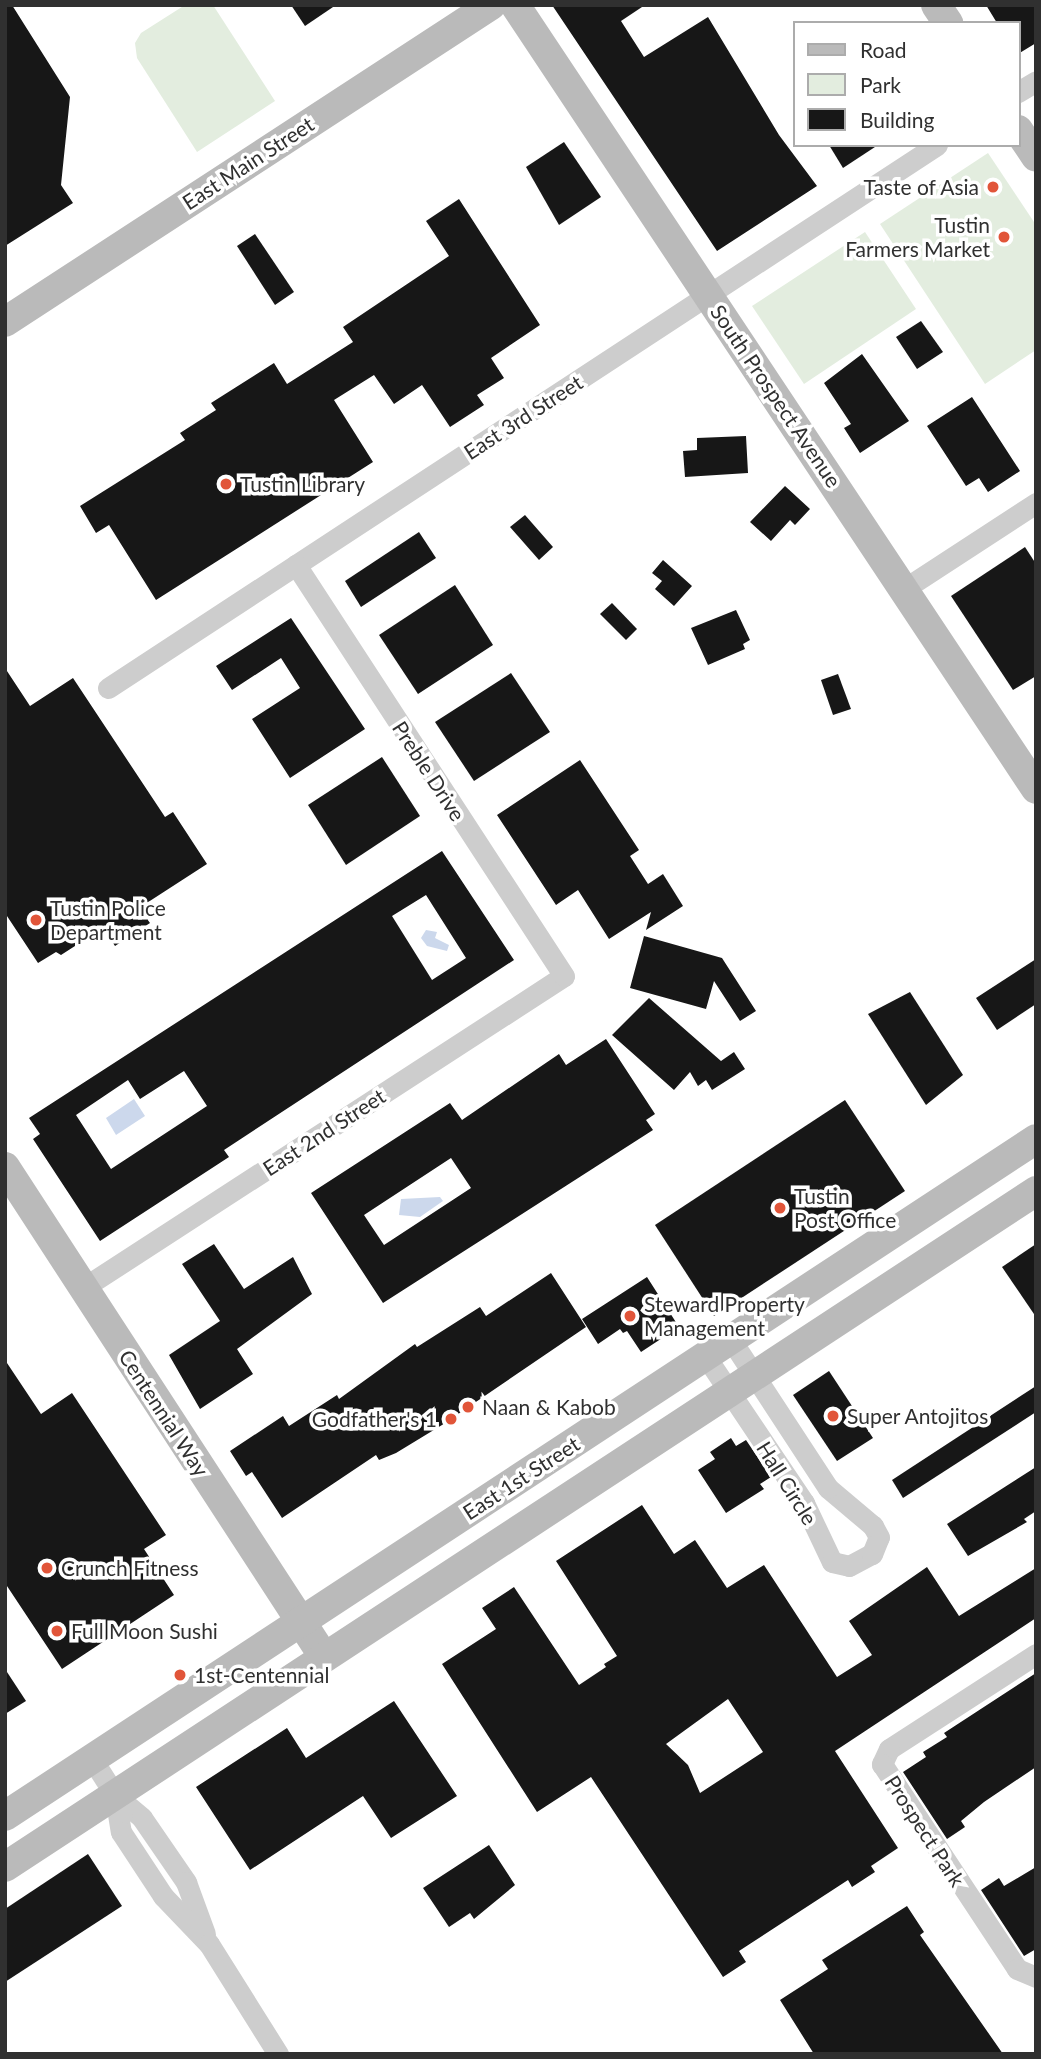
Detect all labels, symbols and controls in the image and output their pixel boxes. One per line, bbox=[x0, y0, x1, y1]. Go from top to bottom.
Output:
legend bbox=[792, 21, 1020, 147]
text: Road bbox=[860, 37, 907, 62]
text: Park bbox=[860, 72, 901, 97]
text: Building bbox=[860, 107, 935, 132]
street label: East Main Street bbox=[178, 111, 318, 215]
place label: Taste of Asia bbox=[862, 174, 979, 200]
marker: Taste of Asia bbox=[985, 179, 1001, 195]
place label: Tustin Farmers Market bbox=[845, 212, 990, 262]
marker: Tustin Farmers Market bbox=[996, 229, 1012, 245]
street label: South Prospect Avenue bbox=[705, 300, 847, 492]
street label: East 3rd Street bbox=[459, 369, 587, 465]
place label: Tustin Library bbox=[240, 471, 365, 497]
marker: Tustin Library bbox=[218, 476, 234, 492]
street label: Preble Drive bbox=[387, 716, 471, 826]
place label: Tustin Police Department bbox=[50, 895, 166, 945]
marker: Tustin Police Department bbox=[28, 912, 44, 928]
street label: East 2nd Street bbox=[258, 1083, 390, 1181]
place label: Tustin Post Office bbox=[794, 1183, 896, 1233]
marker: Tustin Post Office bbox=[772, 1200, 788, 1216]
place label: Steward Property Management bbox=[644, 1291, 805, 1341]
marker: Steward Property Management bbox=[622, 1308, 638, 1324]
street label: Centennial Way bbox=[114, 1345, 214, 1481]
place label: Naan & Kabob bbox=[482, 1394, 616, 1420]
marker: Naan & Kabob bbox=[460, 1399, 476, 1415]
place label: Super Antojitos bbox=[847, 1403, 989, 1429]
place label: Godfather's 1 bbox=[312, 1406, 437, 1432]
marker: Super Antojitos bbox=[825, 1408, 841, 1424]
marker: Godfather's 1 bbox=[443, 1411, 459, 1427]
street label: East 1st Street bbox=[458, 1431, 584, 1525]
street label: Hall Circle bbox=[751, 1437, 823, 1529]
place label: Crunch Fitness bbox=[61, 1555, 199, 1581]
marker: Crunch Fitness bbox=[39, 1560, 55, 1576]
place label: Full Moon Sushi bbox=[71, 1618, 218, 1644]
marker: Full Moon Sushi bbox=[49, 1623, 65, 1639]
place label: 1st-Centennial bbox=[194, 1662, 330, 1688]
marker: 1st-Centennial bbox=[172, 1667, 188, 1683]
street label: Prospect Park bbox=[880, 1771, 970, 1891]

